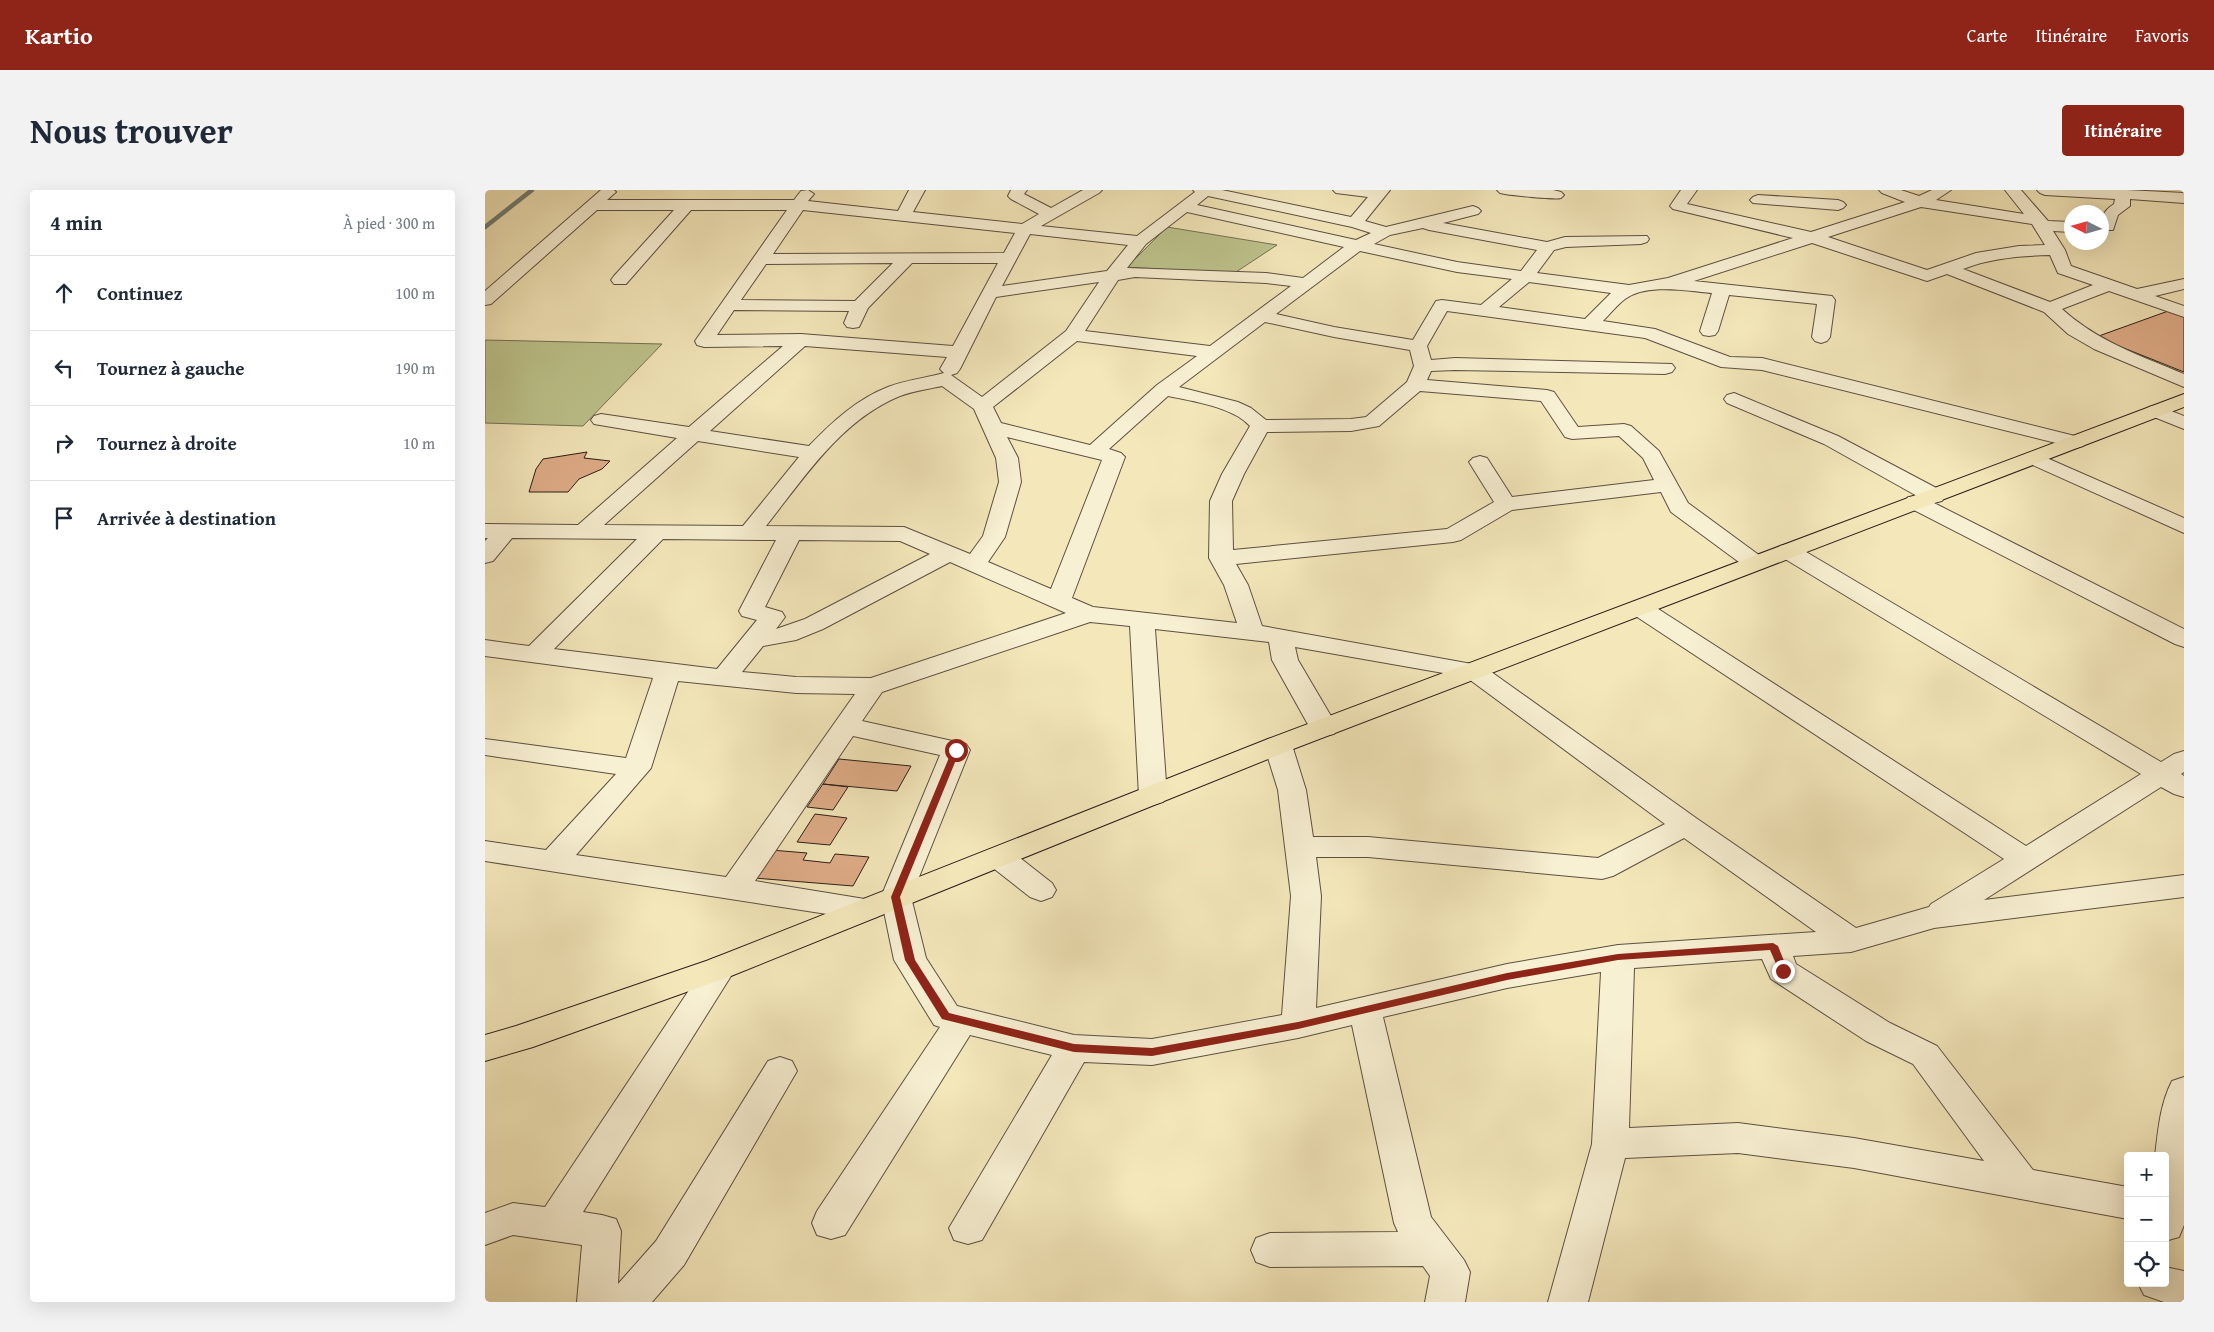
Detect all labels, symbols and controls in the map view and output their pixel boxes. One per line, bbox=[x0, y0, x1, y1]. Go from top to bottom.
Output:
text: Kartio bbox=[25, 18, 93, 53]
text: Carte bbox=[1967, 22, 2007, 49]
text: Itinéraire bbox=[2035, 22, 2107, 49]
text: Favoris bbox=[2135, 22, 2189, 49]
text: Nous trouver bbox=[30, 105, 233, 156]
button: Itinéraire bbox=[2062, 105, 2184, 156]
north arrow bbox=[2064, 205, 2109, 250]
text: 4 min bbox=[50, 207, 102, 238]
text: À pied · 300 m bbox=[343, 211, 435, 235]
icon: ahead bbox=[50, 279, 78, 307]
text: Continuez bbox=[97, 279, 183, 307]
text: 100 m bbox=[395, 281, 435, 305]
icon: left bbox=[50, 354, 78, 382]
text: Tournez à gauche bbox=[97, 354, 245, 382]
text: 190 m bbox=[395, 356, 435, 380]
icon: right bbox=[50, 429, 78, 457]
text: Tournez à droite bbox=[97, 429, 237, 457]
text: 10 m bbox=[403, 431, 435, 455]
icon: arrive bbox=[50, 504, 78, 532]
text: Arrivée à destination bbox=[97, 504, 276, 532]
route start bbox=[945, 739, 968, 762]
route end bbox=[1772, 960, 1795, 983]
map controls bbox=[2124, 1152, 2169, 1287]
button: + bbox=[2124, 1152, 2169, 1197]
button: − bbox=[2124, 1197, 2169, 1242]
button: locate bbox=[2124, 1242, 2169, 1287]

